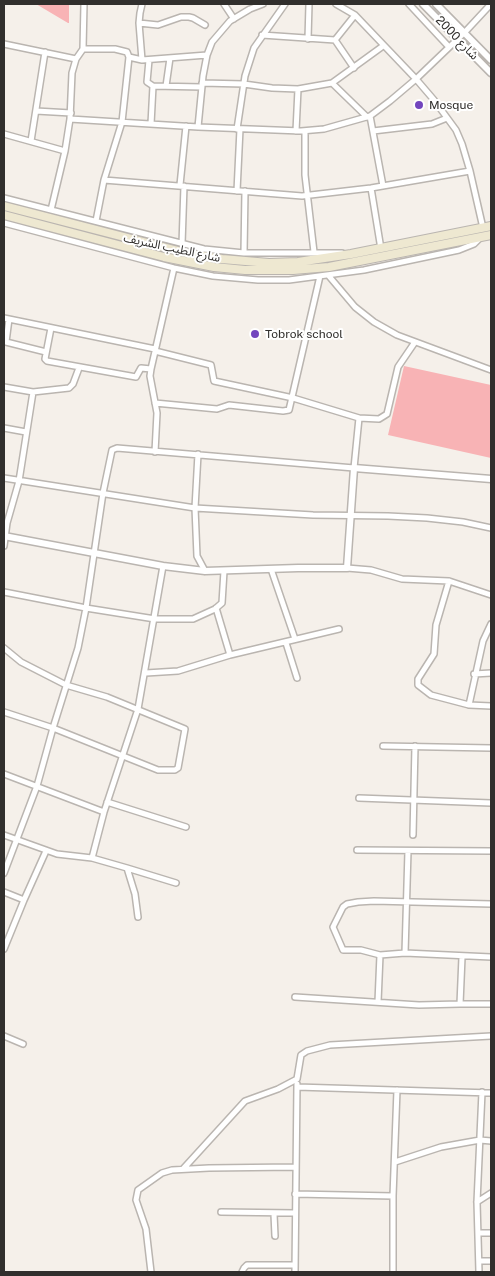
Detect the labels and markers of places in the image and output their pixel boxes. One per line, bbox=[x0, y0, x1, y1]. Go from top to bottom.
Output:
place label: Mosque bbox=[429, 98, 473, 112]
marker: Mosque bbox=[413, 99, 425, 111]
place label: Tobrok school bbox=[265, 327, 343, 341]
marker: Tobrok school bbox=[249, 328, 261, 340]

